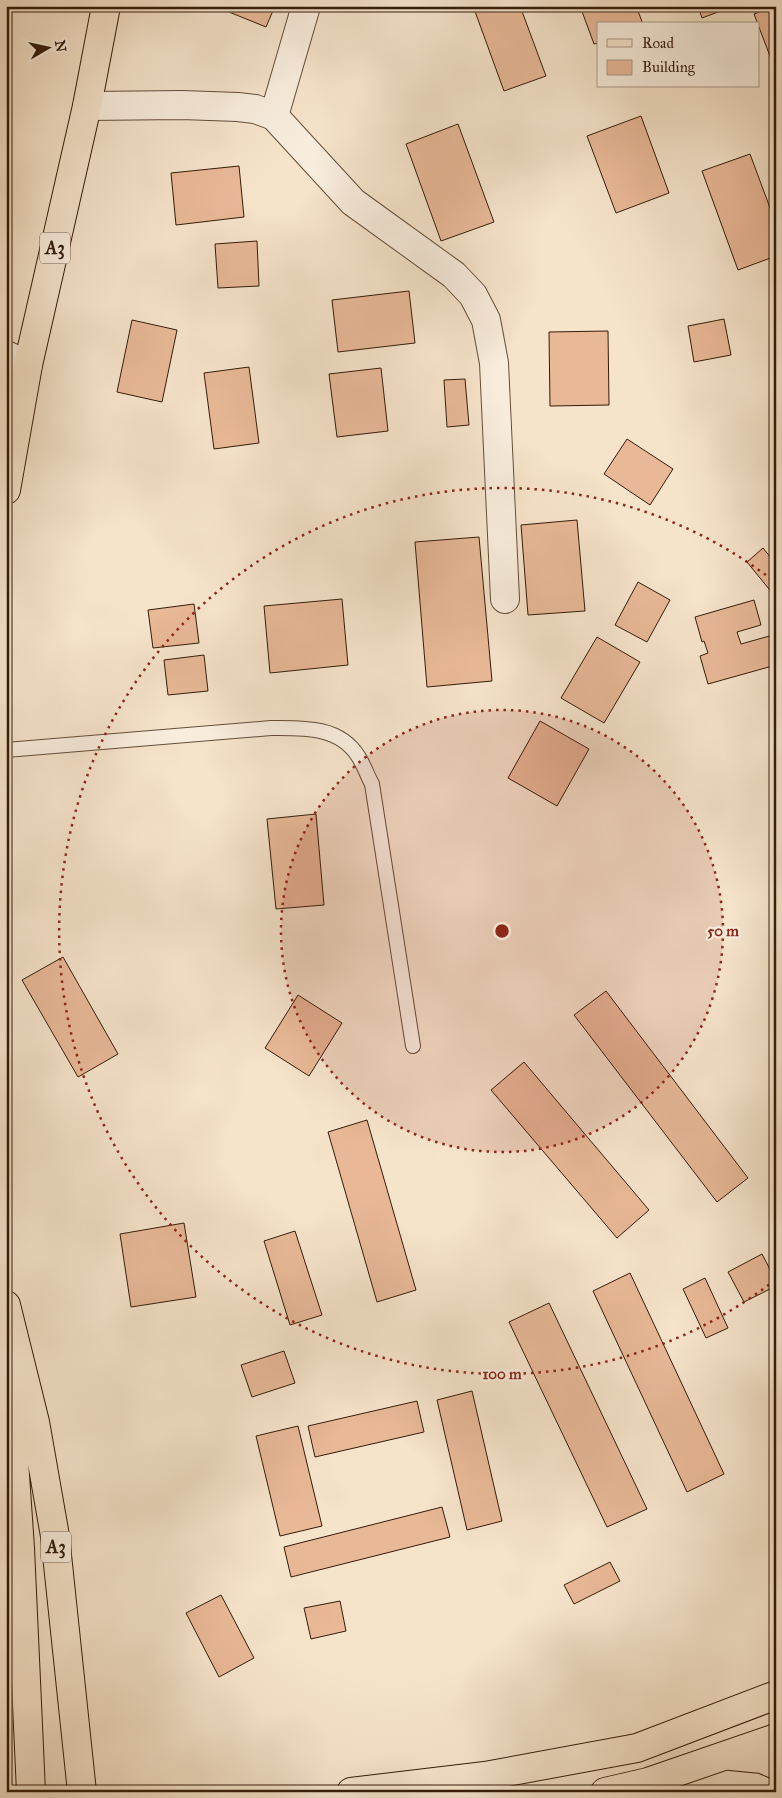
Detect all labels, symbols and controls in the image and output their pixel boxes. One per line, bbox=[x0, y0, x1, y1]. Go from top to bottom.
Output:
north arrow bbox=[22, 22, 72, 72]
legend bbox=[597, 22, 760, 88]
text: Road bbox=[642, 34, 674, 52]
text: N bbox=[51, 39, 70, 53]
text: Building bbox=[642, 58, 696, 76]
road number: A3 bbox=[40, 232, 70, 264]
centre of rings bbox=[493, 922, 511, 940]
text: 50 m bbox=[707, 922, 739, 940]
text: 100 m bbox=[482, 1365, 522, 1383]
road number: A3 bbox=[41, 1531, 71, 1562]

